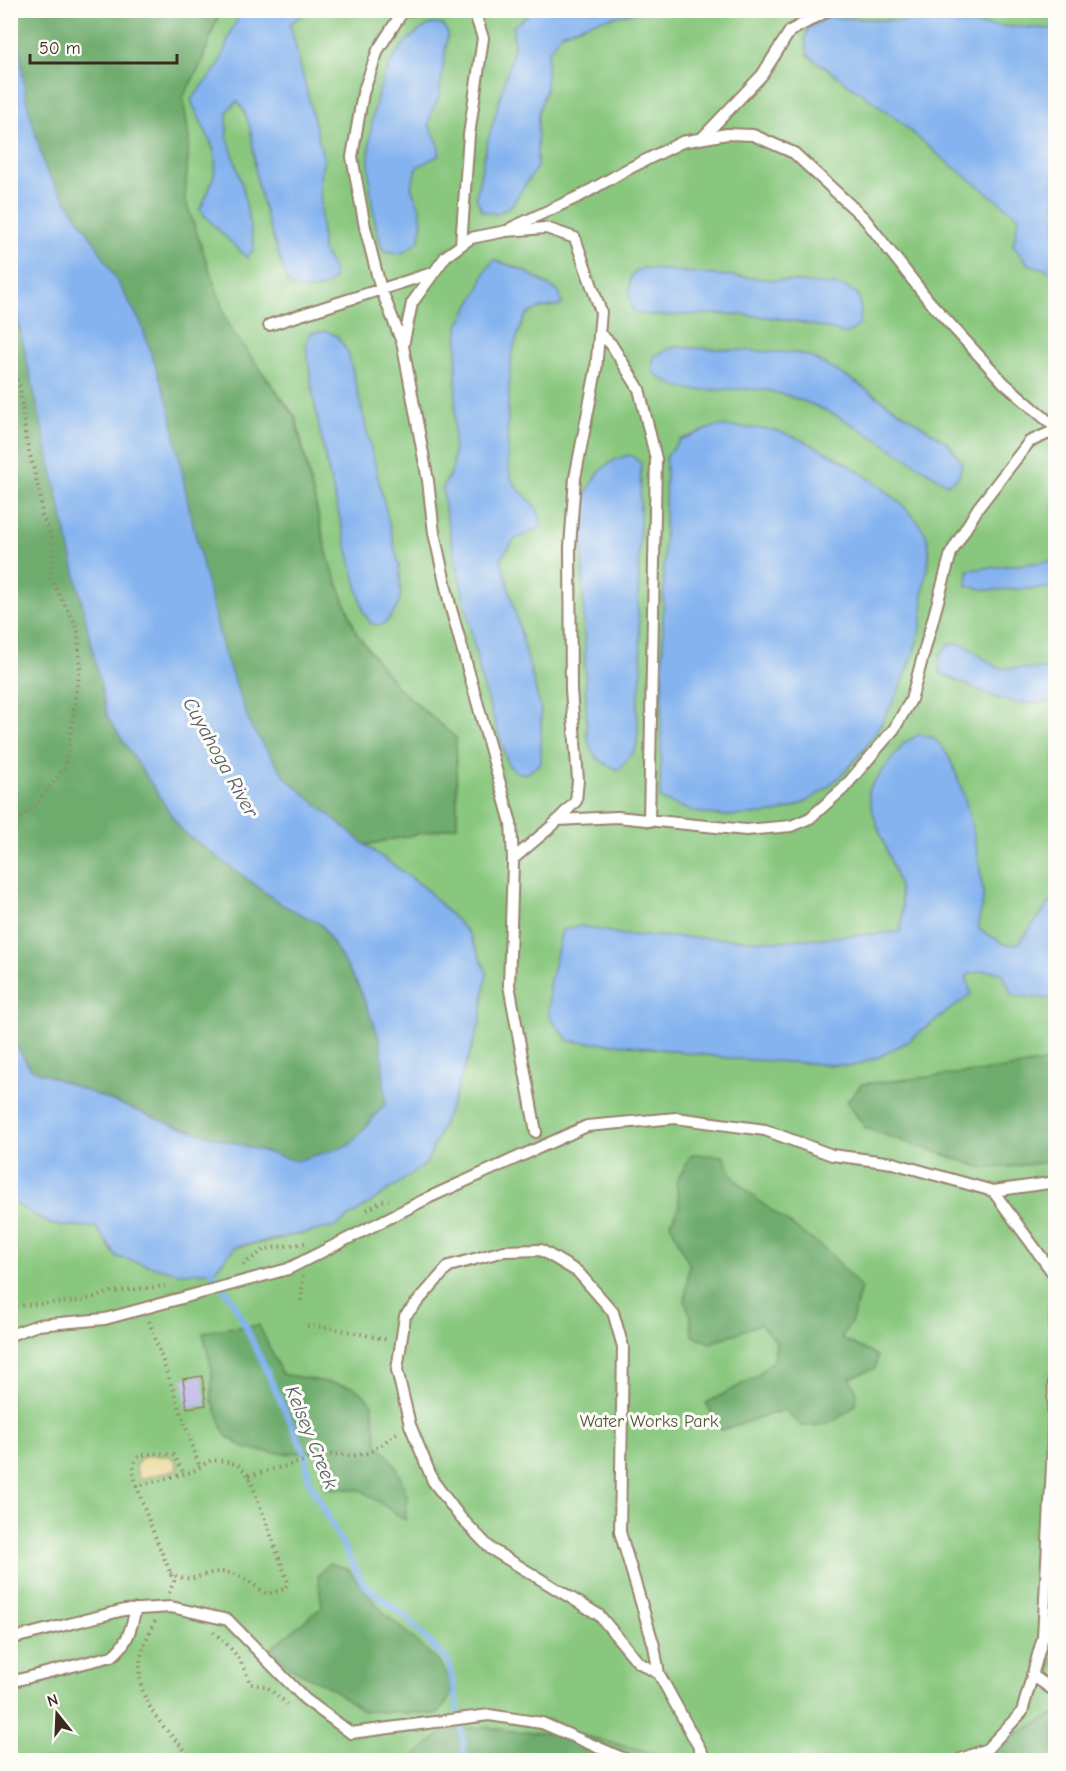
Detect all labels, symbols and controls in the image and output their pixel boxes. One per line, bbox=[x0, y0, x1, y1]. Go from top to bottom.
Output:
scale bar bbox=[30, 27, 177, 65]
text: 50 m bbox=[39, 38, 81, 59]
water label: Cuyahoga River bbox=[178, 693, 263, 822]
water label: Kelsey Creek bbox=[280, 1382, 343, 1492]
park label: Water Works Park bbox=[580, 1411, 719, 1432]
north arrow bbox=[27, 1684, 87, 1744]
text: N bbox=[45, 1691, 60, 1711]

